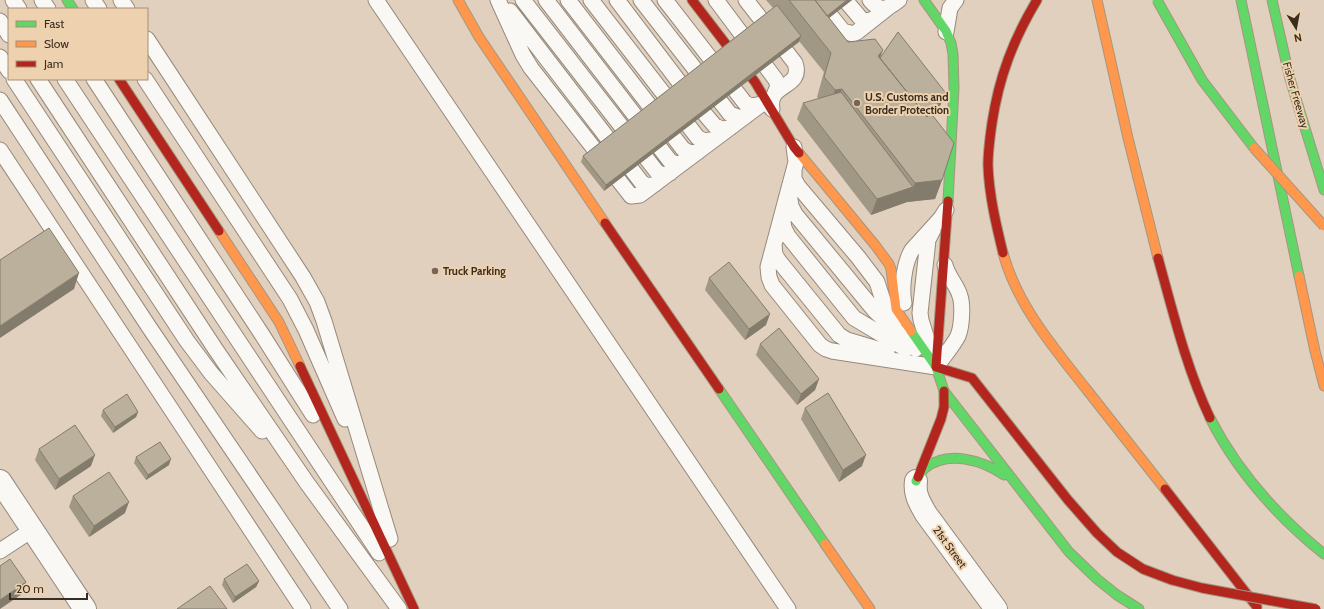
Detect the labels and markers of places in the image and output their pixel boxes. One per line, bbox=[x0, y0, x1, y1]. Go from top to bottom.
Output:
place label: U.S. Customs and Border Protection bbox=[865, 90, 949, 117]
marker: U.S. Customs and Border Protection bbox=[852, 98, 862, 108]
place label: Truck Parking bbox=[443, 264, 506, 278]
marker: Truck Parking bbox=[430, 266, 440, 276]

